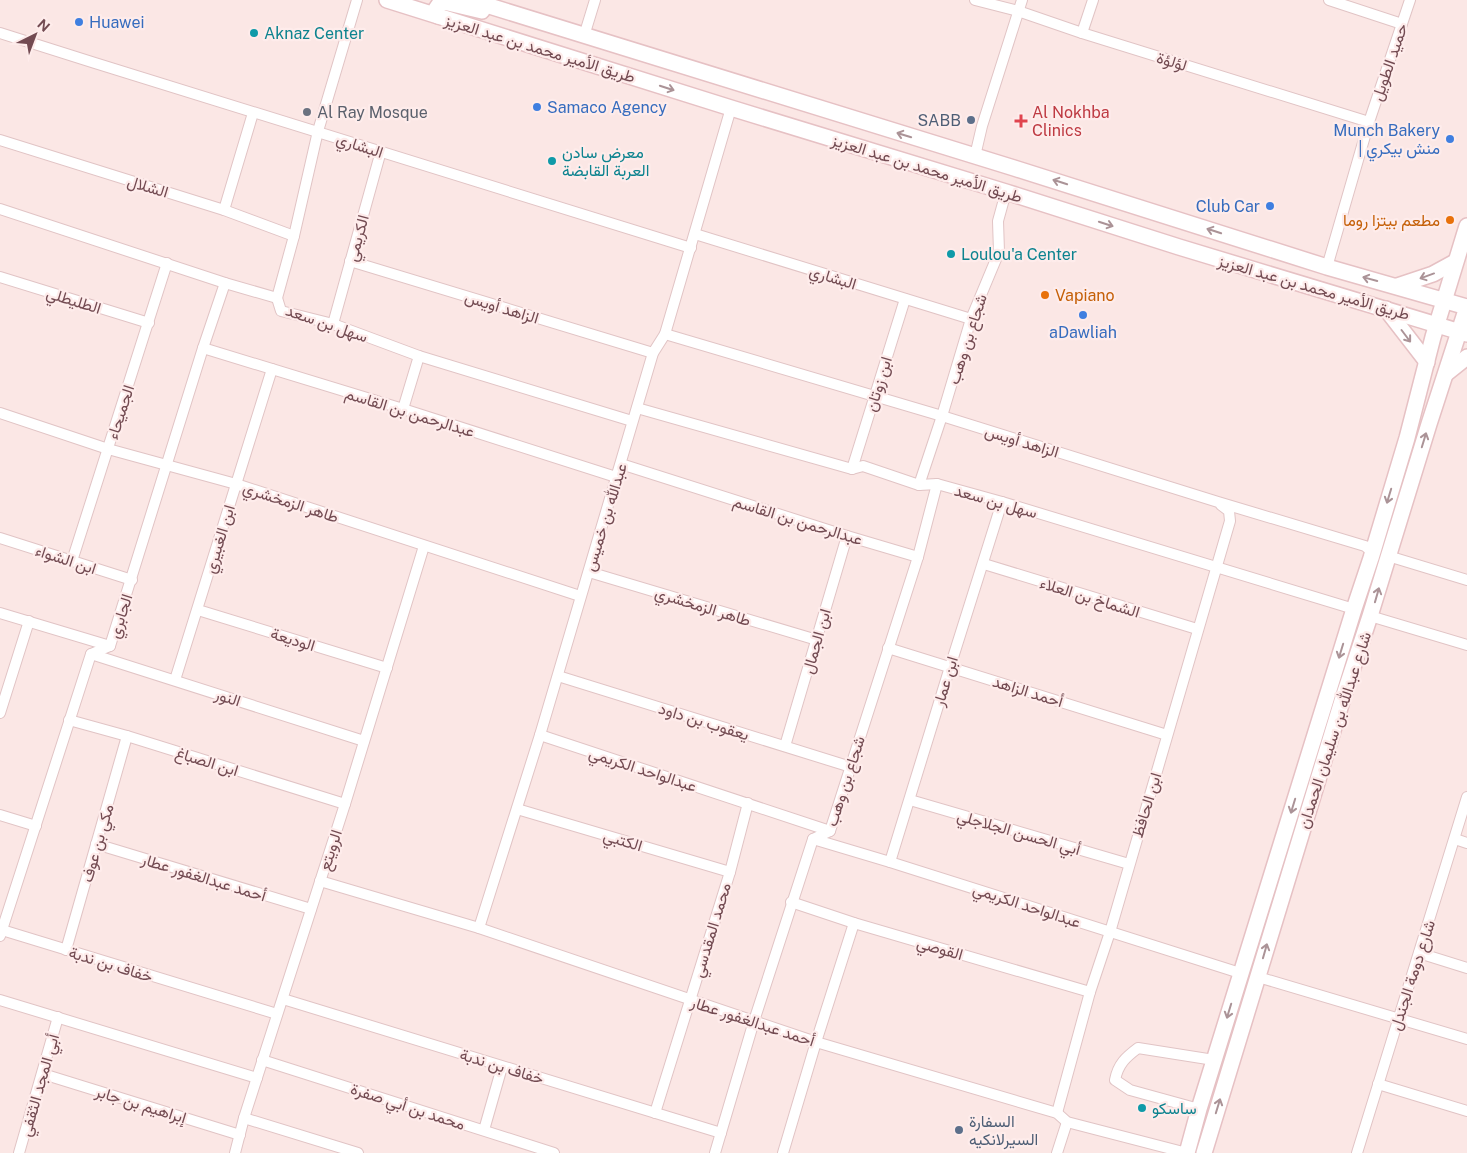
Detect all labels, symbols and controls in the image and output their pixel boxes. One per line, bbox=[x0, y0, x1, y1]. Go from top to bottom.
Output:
north arrow bbox=[10, 10, 60, 60]
street label: طريق الأمير محمد بن عبد العزيز bbox=[441, 10, 637, 88]
place label: Huawei bbox=[89, 13, 144, 32]
text: N bbox=[34, 16, 53, 35]
marker: Huawei bbox=[73, 16, 85, 28]
street label: حميد الطويل bbox=[1367, 21, 1413, 104]
place label: Aknaz Center bbox=[264, 24, 364, 43]
marker: Aknaz Center bbox=[248, 27, 260, 39]
street label: لؤلؤة bbox=[1154, 48, 1189, 76]
one-way arrow bbox=[659, 83, 675, 93]
place label: Samaco Agency bbox=[547, 98, 667, 117]
marker: Samaco Agency bbox=[531, 101, 543, 113]
place label: Al Ray Mosque bbox=[317, 103, 428, 122]
place label: Al Nokhba Clinics bbox=[1032, 103, 1110, 140]
marker: Al Ray Mosque bbox=[301, 106, 313, 118]
place label: SABB bbox=[918, 111, 961, 130]
marker: SABB bbox=[965, 114, 977, 126]
marker: Al Nokhba Clinics bbox=[1014, 114, 1028, 128]
place label: Munch Bakery | منش بيكري bbox=[1333, 121, 1440, 162]
street label: البشاري bbox=[333, 129, 386, 166]
one-way arrow bbox=[897, 129, 913, 139]
street label: طريق الأمير محمد بن عبد العزيز bbox=[828, 130, 1024, 208]
marker: Munch Bakery | منش بيكري bbox=[1444, 133, 1456, 145]
place label: معرض سادن العربة القابضة bbox=[562, 143, 649, 181]
marker: معرض سادن العربة القابضة bbox=[546, 155, 558, 167]
street label: الشلال bbox=[125, 171, 171, 202]
one-way arrow bbox=[1052, 177, 1068, 187]
place label: Club Car bbox=[1196, 197, 1260, 216]
marker: Club Car bbox=[1264, 200, 1276, 212]
place label: مطعم بيتزا روما bbox=[1343, 211, 1440, 231]
street label: الكريمي bbox=[342, 213, 377, 265]
marker: مطعم بيتزا روما bbox=[1444, 214, 1456, 226]
one-way arrow bbox=[1098, 220, 1114, 229]
one-way arrow bbox=[1207, 226, 1223, 236]
place label: Loulou'a Center bbox=[961, 245, 1077, 264]
marker: Loulou'a Center bbox=[945, 248, 957, 260]
street label: طريق الأمير محمد بن عبد العزيز bbox=[1215, 251, 1412, 325]
street label: البشاري bbox=[806, 261, 859, 297]
one-way arrow bbox=[1419, 272, 1435, 281]
one-way arrow bbox=[1362, 273, 1378, 283]
street label: الطليطلي bbox=[43, 283, 104, 322]
place label: Vapiano bbox=[1055, 286, 1115, 305]
street label: الزاهد أويس bbox=[462, 287, 541, 329]
marker: Vapiano bbox=[1039, 289, 1051, 301]
street label: شجاع بن وهب bbox=[944, 292, 993, 387]
street label: سهل بن سعد bbox=[283, 301, 370, 347]
marker: aDawliah bbox=[1077, 309, 1089, 321]
place label: aDawliah bbox=[1049, 323, 1117, 342]
one-way arrow bbox=[1401, 329, 1411, 343]
street label: ابن زوتان bbox=[861, 354, 897, 414]
street label: الجميحاء bbox=[103, 383, 138, 442]
street label: عبدالرحمن بن القاسم bbox=[343, 384, 477, 442]
street label: الزاهد أويس bbox=[982, 421, 1061, 463]
one-way arrow bbox=[1420, 432, 1430, 448]
street label: عبدالله بن خميس bbox=[580, 461, 632, 574]
street label: طاهر الزمخشري bbox=[239, 478, 341, 531]
street label: سهل بن سعد bbox=[952, 481, 1040, 523]
one-way arrow bbox=[1384, 487, 1394, 503]
street label: عبدالرحمن بن القاسم bbox=[731, 492, 865, 550]
street label: ابن الغبيري bbox=[200, 503, 243, 577]
street label: ابن الشواء bbox=[33, 541, 99, 579]
street label: الشماخ بن العلاء bbox=[1037, 573, 1142, 624]
street label: طاهر الزمخشري bbox=[651, 583, 753, 634]
one-way arrow bbox=[1372, 588, 1382, 604]
street label: الجابري bbox=[104, 592, 140, 642]
street label: ابن الجمال bbox=[798, 606, 836, 676]
street label: الوديعة bbox=[268, 624, 317, 656]
street label: شارع عبدالله بن سليمان الحمدان bbox=[1294, 629, 1377, 832]
one-way arrow bbox=[1335, 642, 1345, 658]
street label: ابن عمار bbox=[929, 654, 963, 710]
street label: أحمد الزاهد bbox=[990, 672, 1066, 712]
street label: النور bbox=[211, 684, 243, 712]
street label: يعقوب بن داود bbox=[656, 699, 751, 745]
street label: شجاع بن وهب bbox=[822, 734, 871, 829]
street label: ابن الصباغ bbox=[172, 743, 241, 782]
street label: عبدالواحد الكريمي bbox=[585, 743, 699, 800]
street label: ابن الحافظ bbox=[1128, 770, 1166, 840]
one-way arrow bbox=[1287, 798, 1297, 814]
street label: مكي بن عوف bbox=[77, 802, 122, 886]
street label: أبي الحسن الجلاجلي bbox=[954, 806, 1083, 863]
street label: الكتبي bbox=[600, 826, 645, 859]
street label: الرويتع bbox=[315, 827, 348, 874]
street label: أحمد عبدالغفور عطار bbox=[138, 849, 269, 906]
street label: عبدالواحد الكريمي bbox=[969, 879, 1083, 936]
street label: محمد المقدسي bbox=[688, 881, 739, 981]
street label: شارع دومة الجندل bbox=[1386, 918, 1441, 1033]
street label: القوصي bbox=[913, 933, 965, 968]
street label: خفاف بن ندبة bbox=[66, 943, 155, 987]
one-way arrow bbox=[1261, 943, 1271, 959]
street label: أحمد عبدالغفور عطار bbox=[687, 992, 817, 1052]
one-way arrow bbox=[1223, 1003, 1233, 1019]
street label: أبي المجد الثقفي bbox=[16, 1031, 67, 1140]
street label: خفاف بن ندبة bbox=[457, 1045, 546, 1089]
street label: محمد بن أبي صفرة bbox=[347, 1079, 467, 1138]
street label: إبراهيم بن جابر bbox=[92, 1081, 189, 1128]
place label: ساسكو bbox=[1152, 1099, 1197, 1119]
one-way arrow bbox=[1214, 1099, 1224, 1115]
marker: ساسكو bbox=[1136, 1102, 1148, 1114]
place label: السفارة السيرلانكيه bbox=[969, 1112, 1038, 1150]
marker: السفارة السيرلانكيه bbox=[953, 1124, 965, 1136]

